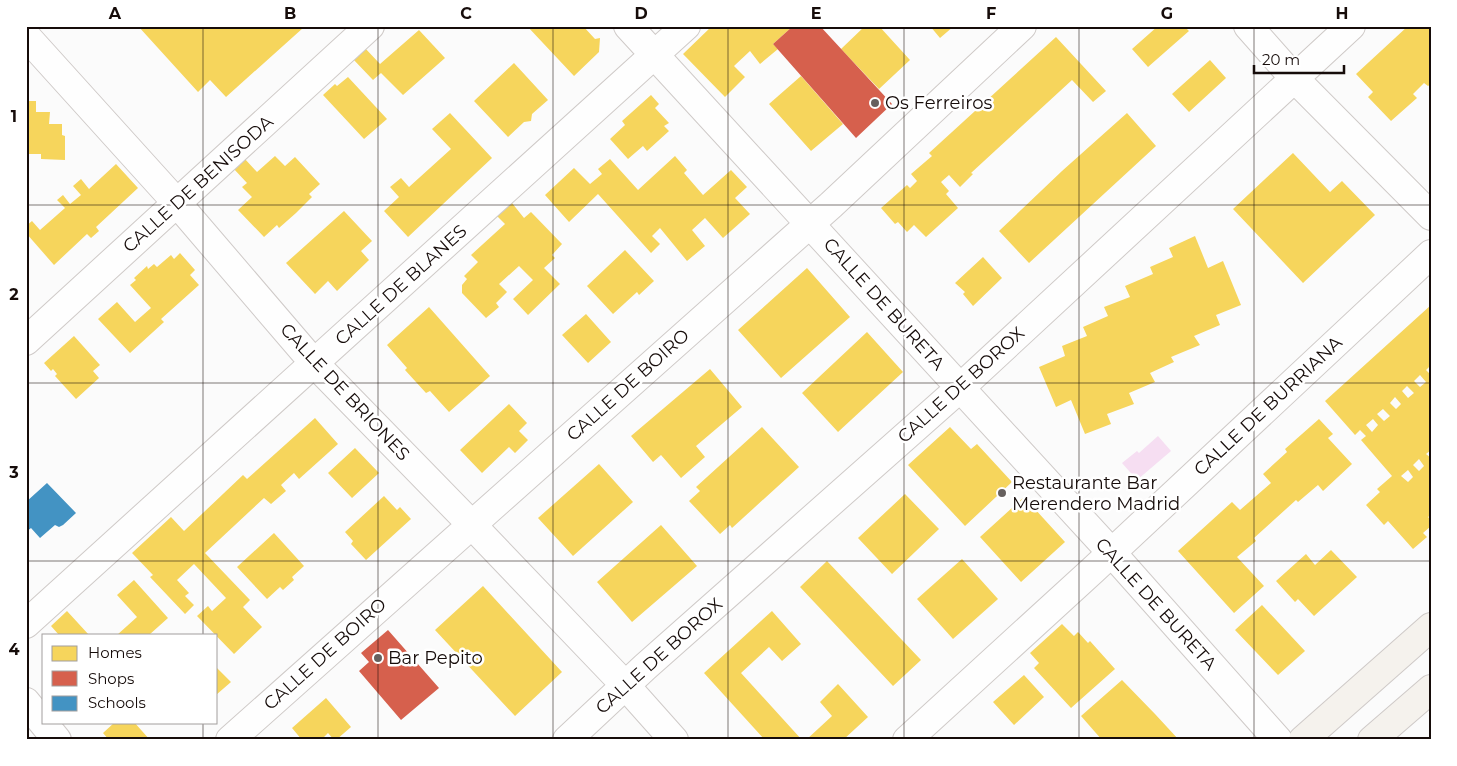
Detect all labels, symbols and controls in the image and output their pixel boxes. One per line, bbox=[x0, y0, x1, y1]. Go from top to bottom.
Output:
text: A bbox=[108, 4, 122, 23]
text: B bbox=[284, 4, 296, 23]
text: C bbox=[460, 4, 472, 23]
text: D bbox=[634, 4, 648, 23]
text: E bbox=[811, 4, 821, 23]
text: F bbox=[986, 4, 996, 23]
text: G bbox=[1161, 4, 1173, 23]
text: H bbox=[1336, 4, 1348, 23]
scale bar bbox=[1254, 42, 1344, 74]
text: 20 m bbox=[1262, 50, 1300, 69]
place label: Os Ferreiros bbox=[885, 92, 993, 114]
marker: Os Ferreiros bbox=[869, 97, 881, 109]
text: 1 bbox=[11, 107, 17, 126]
street label: CALLE DE BENISODA bbox=[118, 111, 278, 257]
street label: CALLE DE BLANES bbox=[331, 220, 471, 350]
street label: CALLE DE BURETA bbox=[819, 233, 949, 375]
text: 2 bbox=[9, 285, 19, 304]
street label: CALLE DE BRIONES bbox=[276, 319, 414, 465]
street label: CALLE DE BOROX bbox=[893, 322, 1029, 448]
street label: CALLE DE BOIRO bbox=[562, 324, 694, 446]
street label: CALLE DE BURRIANA bbox=[1189, 332, 1347, 480]
text: 3 bbox=[8, 463, 19, 482]
place label: Restaurante Bar Merendero Madrid bbox=[1012, 472, 1180, 515]
marker: Restaurante Bar Merendero Madrid bbox=[996, 487, 1008, 499]
street label: CALLE DE BURETA bbox=[1091, 533, 1221, 675]
street label: CALLE DE BOIRO bbox=[259, 593, 391, 715]
street label: CALLE DE BOROX bbox=[591, 593, 727, 719]
legend bbox=[42, 634, 218, 724]
text: 4 bbox=[8, 640, 20, 659]
text: Homes bbox=[88, 643, 142, 662]
place label: Bar Pepito bbox=[388, 647, 483, 669]
marker: Bar Pepito bbox=[372, 652, 384, 664]
text: Shops bbox=[88, 669, 134, 688]
text: Schools bbox=[88, 693, 146, 712]

